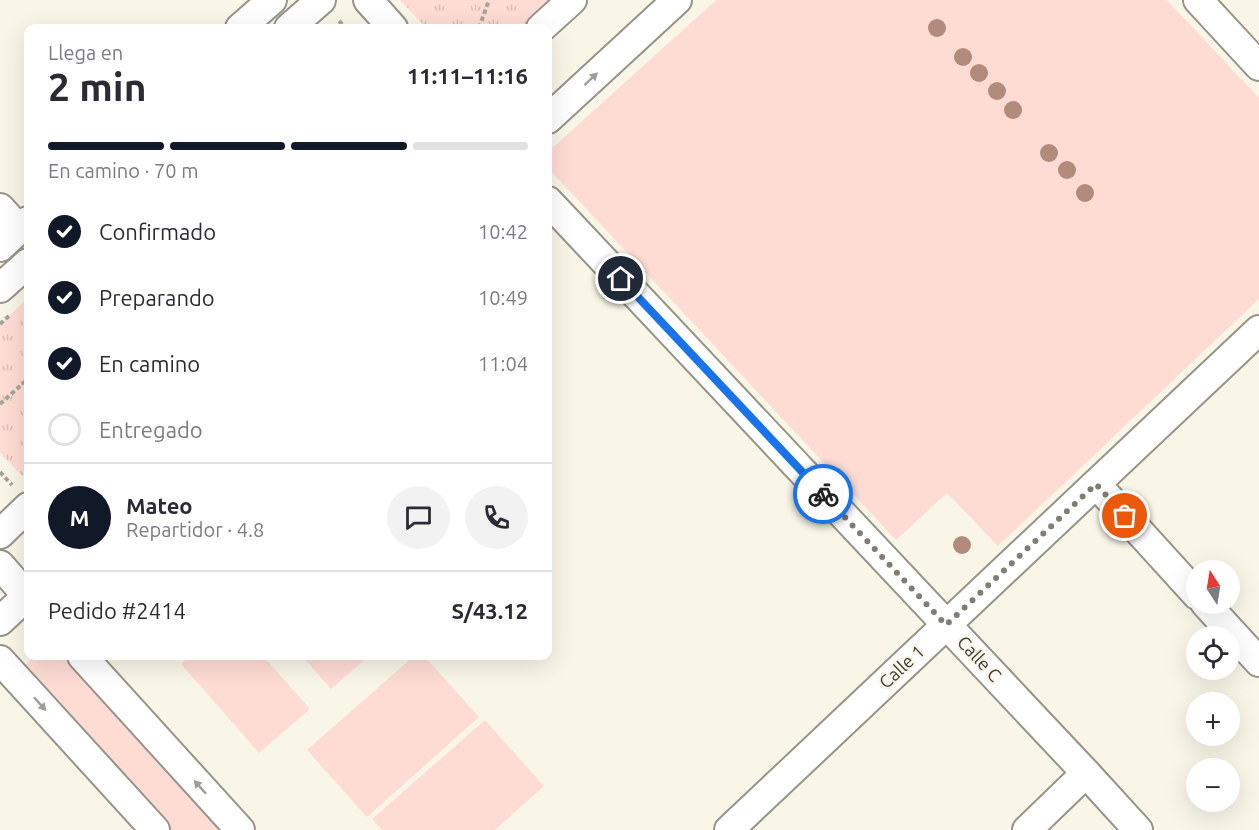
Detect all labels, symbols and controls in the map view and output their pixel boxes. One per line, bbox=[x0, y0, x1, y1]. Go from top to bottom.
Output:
text: Llega en bbox=[48, 41, 123, 64]
text: 11:11–11:16 bbox=[407, 63, 528, 88]
text: 2 min bbox=[48, 65, 147, 108]
one-way arrow bbox=[583, 72, 598, 86]
text: En camino · 70 m bbox=[48, 159, 198, 182]
icon: check bbox=[48, 215, 81, 248]
text: Confirmado bbox=[99, 219, 216, 244]
text: 10:42 bbox=[478, 220, 528, 243]
pin bbox=[595, 253, 646, 304]
icon: home bbox=[604, 262, 637, 295]
icon: check bbox=[48, 281, 81, 314]
text: Preparando bbox=[99, 285, 215, 310]
text: 10:49 bbox=[478, 286, 528, 309]
icon: check bbox=[48, 347, 81, 380]
text: En camino bbox=[99, 351, 200, 376]
text: 11:04 bbox=[478, 352, 528, 375]
text: Entregado bbox=[99, 417, 203, 442]
courier bbox=[793, 464, 853, 524]
icon: bike bbox=[807, 478, 840, 511]
button: chat bbox=[387, 486, 450, 549]
button: phone bbox=[465, 486, 528, 549]
pin bbox=[1099, 490, 1150, 541]
text: Mateo bbox=[126, 493, 193, 518]
icon: bag bbox=[1108, 499, 1141, 532]
text: M bbox=[70, 505, 89, 530]
text: Repartidor · 4.8 bbox=[126, 518, 264, 541]
north arrow bbox=[1186, 560, 1240, 614]
map controls bbox=[1186, 560, 1240, 812]
text: Pedido #2414 bbox=[48, 598, 186, 623]
text: S/43.12 bbox=[451, 598, 528, 623]
button: locate bbox=[1186, 626, 1240, 680]
street label: Calle C bbox=[954, 631, 1006, 685]
street label: Calle 1 bbox=[875, 641, 928, 692]
button: + bbox=[1186, 692, 1240, 746]
one-way arrow bbox=[32, 696, 46, 710]
button: − bbox=[1186, 758, 1240, 812]
one-way arrow bbox=[194, 780, 208, 794]

